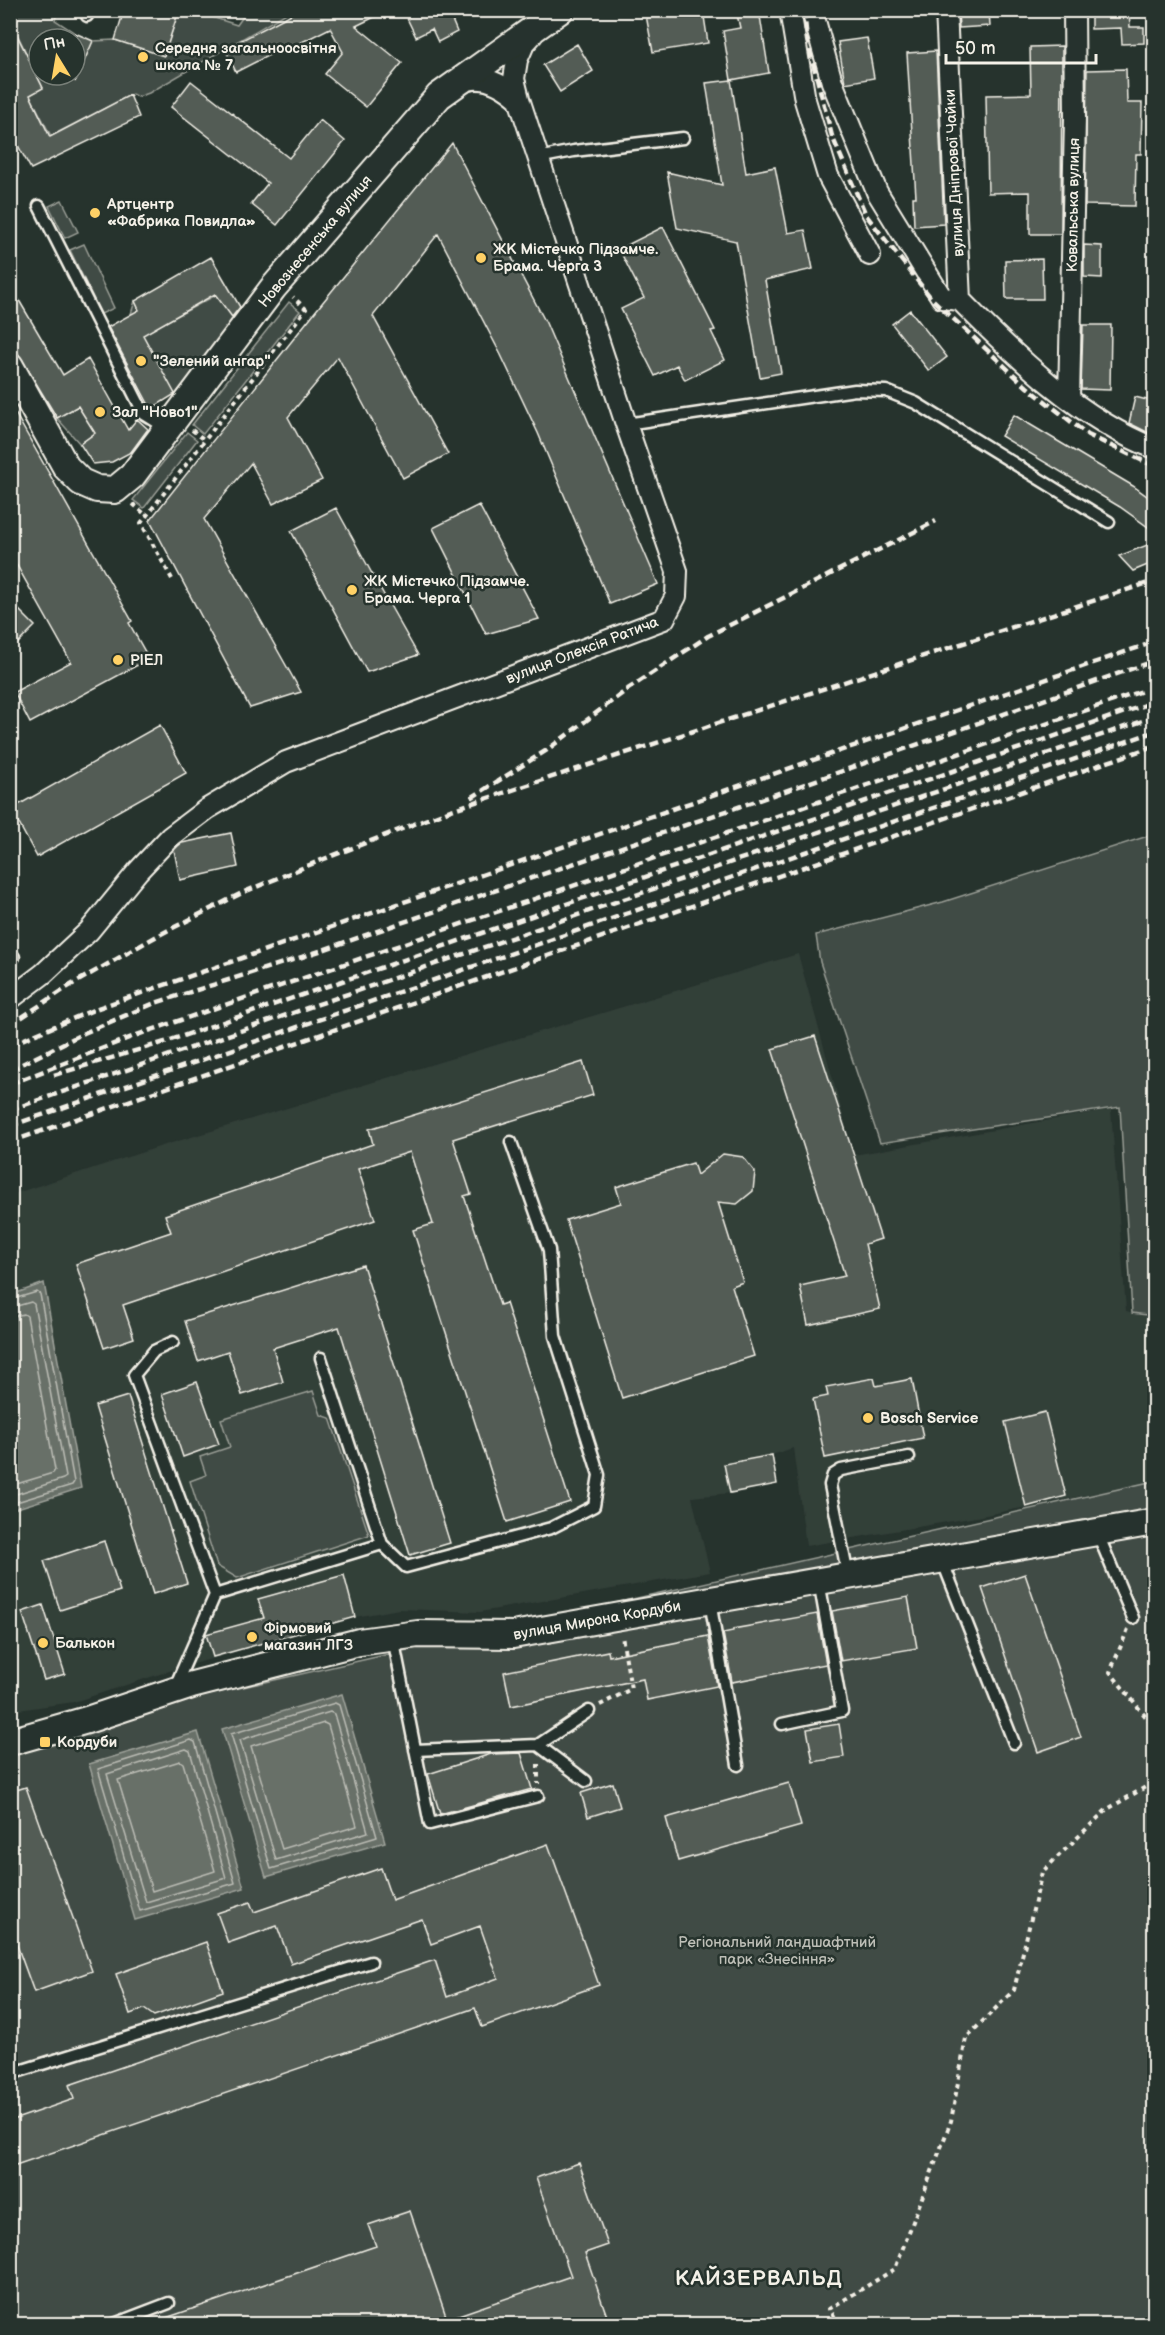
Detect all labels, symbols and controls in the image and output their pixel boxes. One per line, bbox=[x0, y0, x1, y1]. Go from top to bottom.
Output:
north arrow bbox=[27, 27, 87, 87]
scale bar bbox=[946, 27, 1096, 65]
text: Пн bbox=[42, 32, 67, 55]
text: 50 m bbox=[955, 38, 996, 59]
place label: Середня загальноосвітня школа № 7 bbox=[155, 39, 337, 75]
marker: Середня загальноосвітня школа № 7 bbox=[136, 50, 150, 64]
street label: вулиця Дніпрової Чайки bbox=[941, 89, 968, 257]
street label: Ковальська вулиця bbox=[1063, 138, 1084, 272]
street label: Новознесенська вулиця bbox=[254, 171, 376, 311]
place label: Артцентр «Фабрика Повидла» bbox=[106, 195, 256, 231]
marker: Артцентр «Фабрика Повидла» bbox=[88, 206, 102, 220]
place label: ЖК Містечко Підзамче. Брама. Черга 3 bbox=[493, 240, 658, 276]
marker: ЖК Містечко Підзамче. Брама. Черга 3 bbox=[474, 251, 488, 265]
place label: "Зелений ангар" bbox=[153, 352, 271, 371]
marker: "Зелений ангар" bbox=[134, 354, 148, 368]
place label: Зал "Ново1" bbox=[112, 403, 198, 422]
marker: Зал "Ново1" bbox=[93, 405, 107, 419]
place label: ЖК Містечко Підзамче. Брама. Черга 1 bbox=[364, 572, 529, 608]
marker: ЖК Містечко Підзамче. Брама. Черга 1 bbox=[345, 583, 359, 597]
street label: вулиця Олексія Ратича bbox=[503, 613, 661, 688]
place label: РІЕЛ bbox=[130, 651, 163, 670]
marker: РІЕЛ bbox=[111, 653, 125, 667]
place label: Bosch Service bbox=[880, 1409, 979, 1428]
marker: Bosch Service bbox=[861, 1411, 875, 1425]
street label: вулиця Мирона Кордуби bbox=[512, 1596, 682, 1645]
place label: Фірмовий магазин ЛГЗ bbox=[264, 1619, 353, 1655]
marker: Фірмовий магазин ЛГЗ bbox=[245, 1630, 259, 1644]
place label: Балькон bbox=[55, 1634, 115, 1653]
marker: Балькон bbox=[36, 1636, 50, 1650]
place label: Кордуби bbox=[57, 1733, 117, 1752]
marker: Кордуби bbox=[38, 1735, 52, 1749]
park label: Регіональний ландшафтний парк «Знесіння» bbox=[678, 1933, 876, 1969]
district label: КАЙЗЕРВАЛЬД bbox=[675, 2265, 843, 2291]

